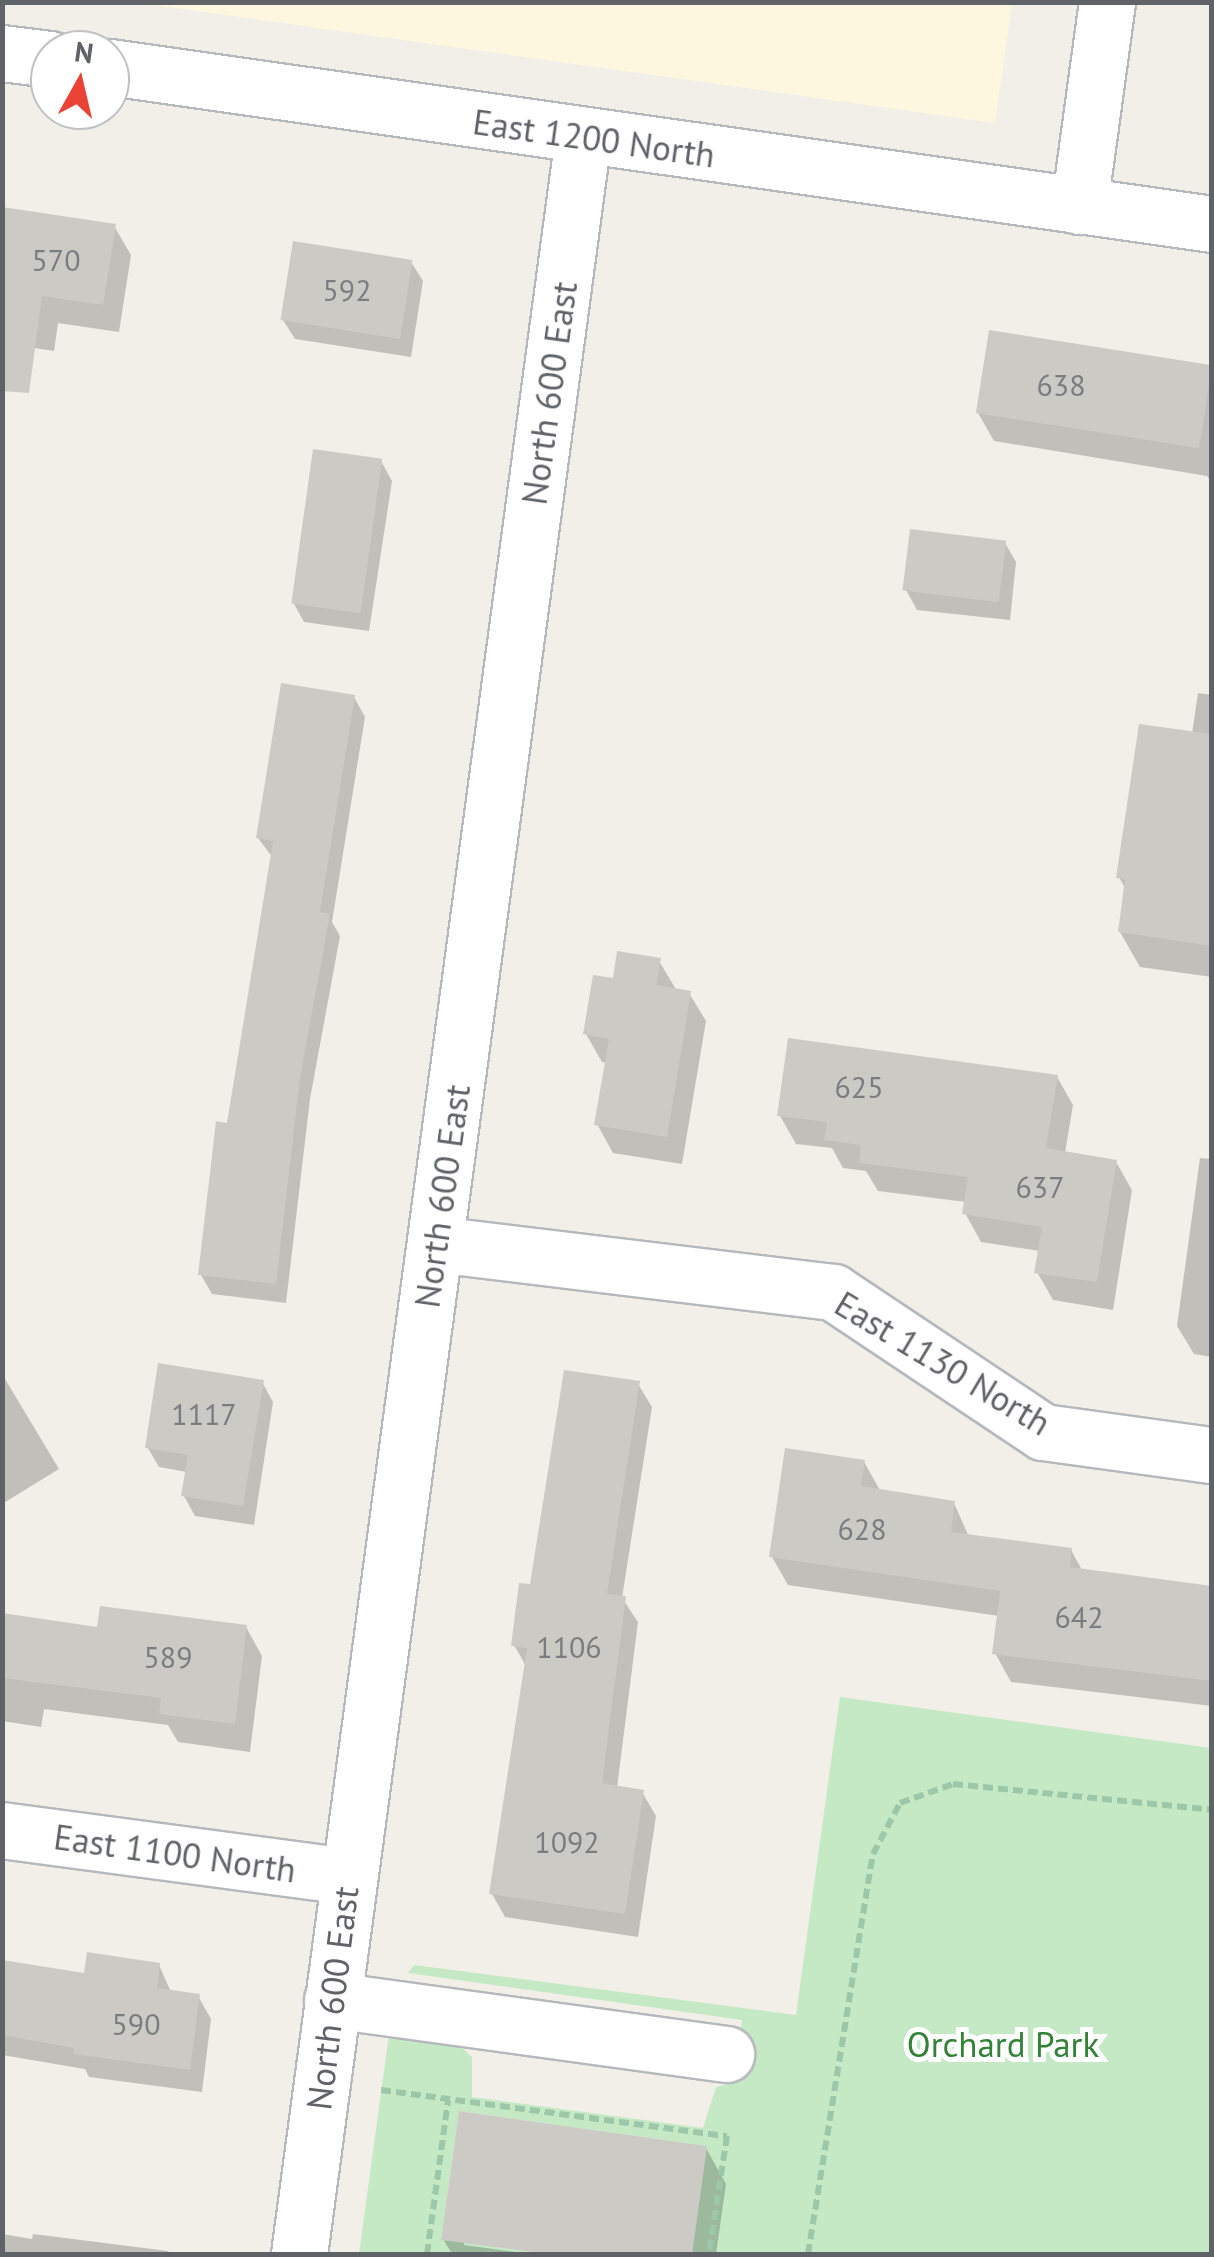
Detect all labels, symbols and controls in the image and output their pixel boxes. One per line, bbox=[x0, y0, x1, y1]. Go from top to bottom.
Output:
north arrow bbox=[30, 30, 130, 130]
text: N bbox=[72, 32, 96, 71]
street label: East 1200 North bbox=[470, 100, 718, 176]
house number: 570 bbox=[31, 242, 81, 278]
house number: 592 bbox=[322, 272, 372, 308]
street label: North 600 East bbox=[513, 279, 585, 507]
house number: 638 bbox=[1036, 367, 1086, 403]
house number: 625 bbox=[834, 1069, 884, 1105]
street label: North 600 East bbox=[406, 1082, 478, 1310]
house number: 637 bbox=[1015, 1169, 1065, 1205]
street label: East 1130 North bbox=[828, 1282, 1058, 1444]
house number: 1117 bbox=[171, 1396, 237, 1432]
house number: 628 bbox=[837, 1511, 887, 1547]
house number: 642 bbox=[1054, 1599, 1104, 1635]
house number: 1106 bbox=[536, 1629, 602, 1665]
house number: 589 bbox=[143, 1639, 193, 1675]
street label: East 1100 North bbox=[51, 1815, 299, 1891]
house number: 1092 bbox=[534, 1824, 600, 1860]
street label: North 600 East bbox=[297, 1884, 367, 2112]
house number: 590 bbox=[111, 2006, 161, 2042]
park label: Orchard Park bbox=[907, 2023, 1099, 2065]

